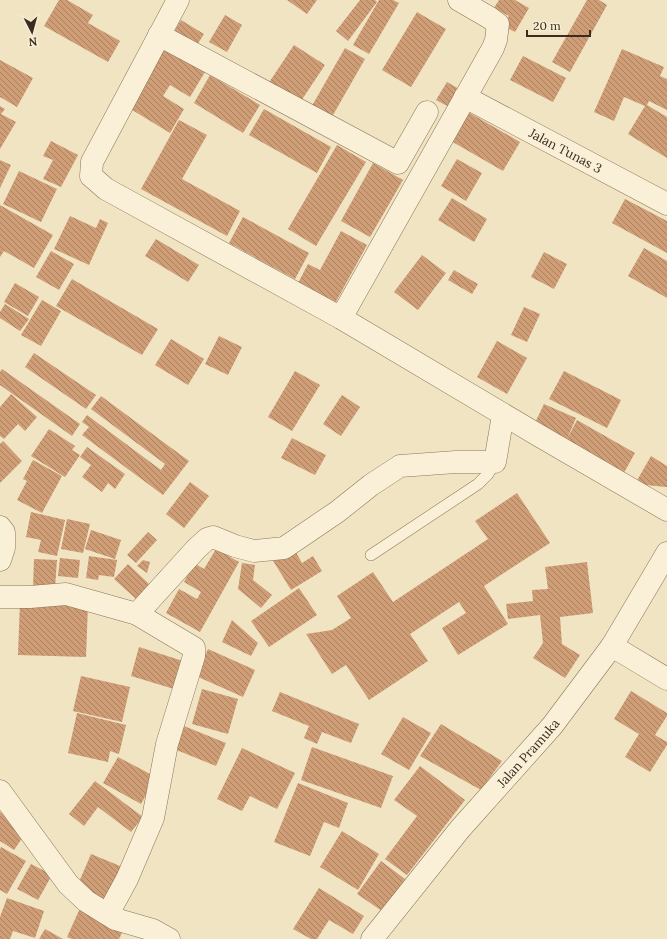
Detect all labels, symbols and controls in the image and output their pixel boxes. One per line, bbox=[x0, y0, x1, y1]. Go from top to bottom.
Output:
north arrow bbox=[12, 12, 52, 52]
scale bar bbox=[527, 12, 590, 38]
text: 20 m bbox=[533, 18, 561, 33]
text: N bbox=[28, 35, 38, 49]
street label: Jalan Tunas 3 bbox=[525, 124, 605, 177]
street label: Jalan Pramuka bbox=[492, 715, 563, 791]

